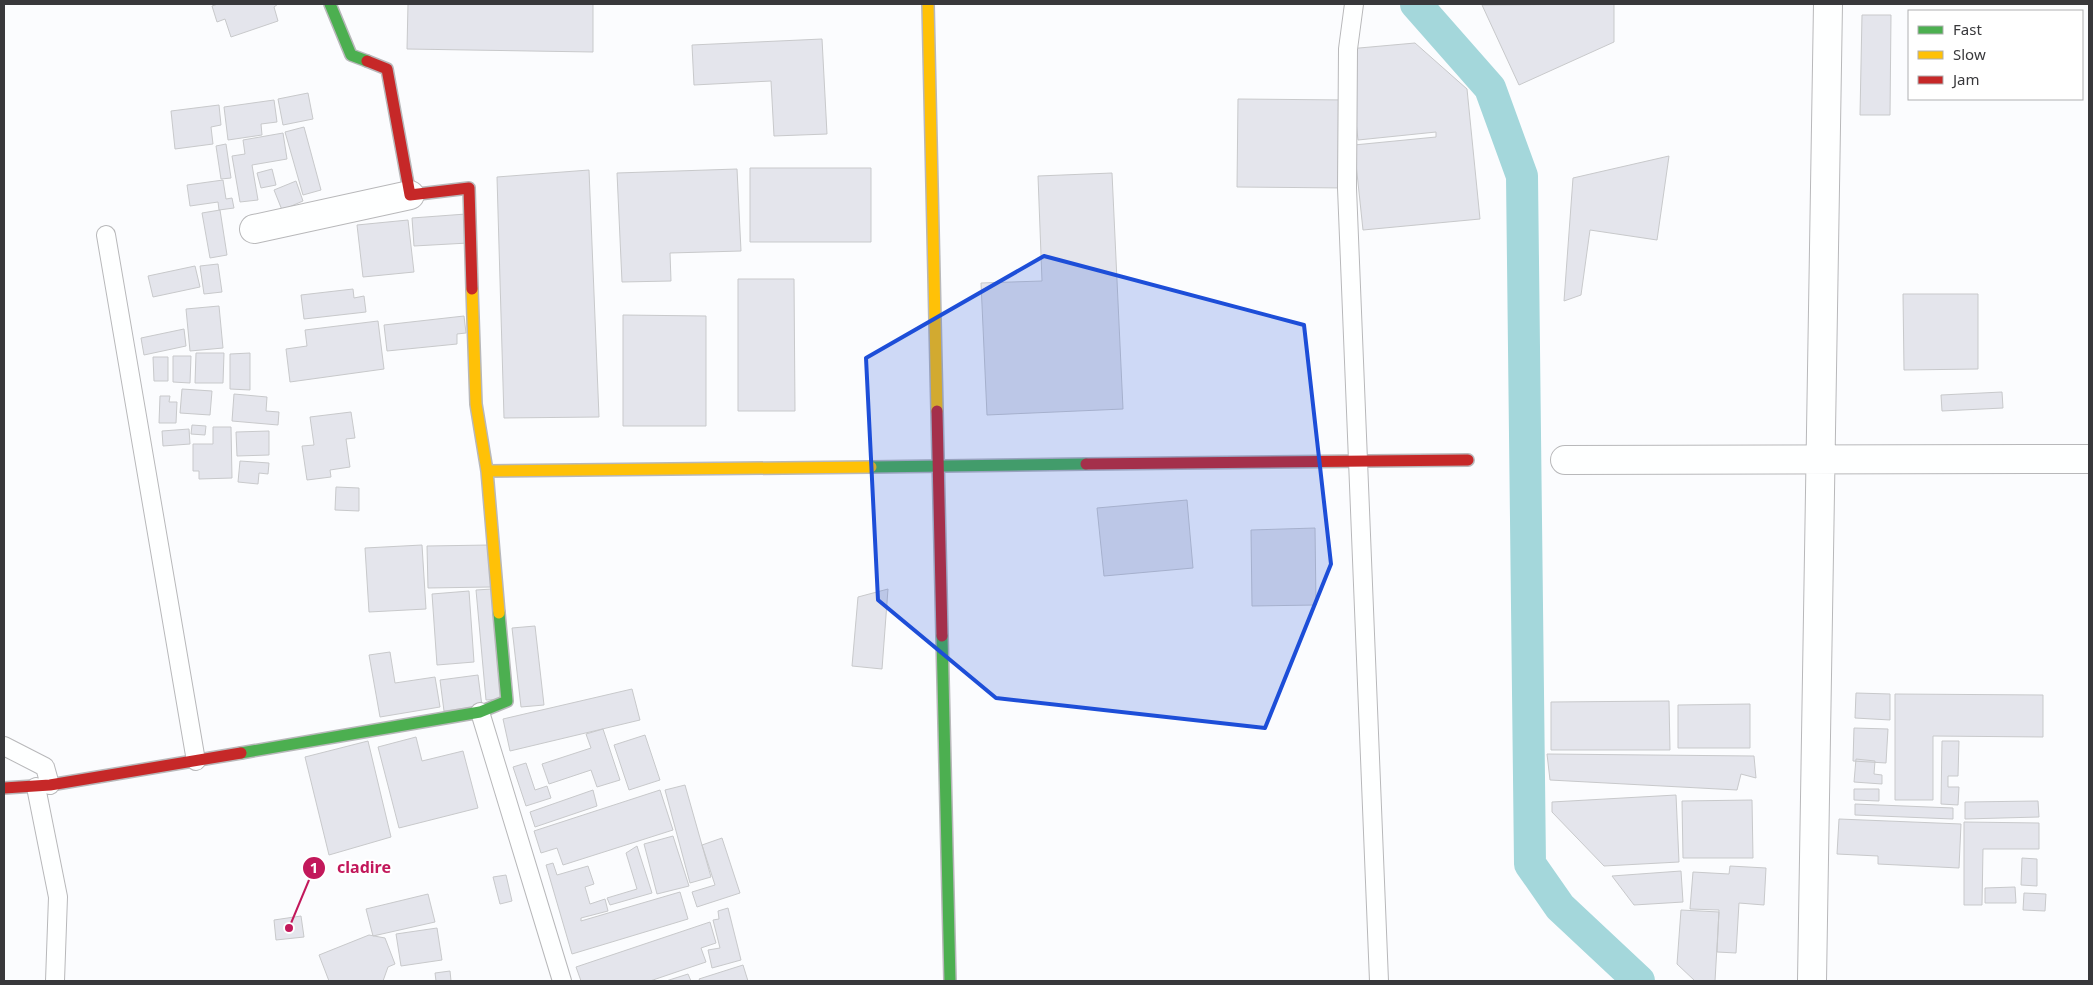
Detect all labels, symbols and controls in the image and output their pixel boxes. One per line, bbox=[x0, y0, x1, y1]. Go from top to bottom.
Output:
legend bbox=[1908, 10, 2083, 100]
text: Fast bbox=[1953, 19, 1982, 39]
text: Slow bbox=[1953, 44, 1986, 64]
text: Jam bbox=[1951, 69, 1980, 89]
callout: cladire bbox=[302, 852, 401, 883]
text: cladire bbox=[337, 856, 391, 878]
text: 1 bbox=[310, 857, 318, 877]

